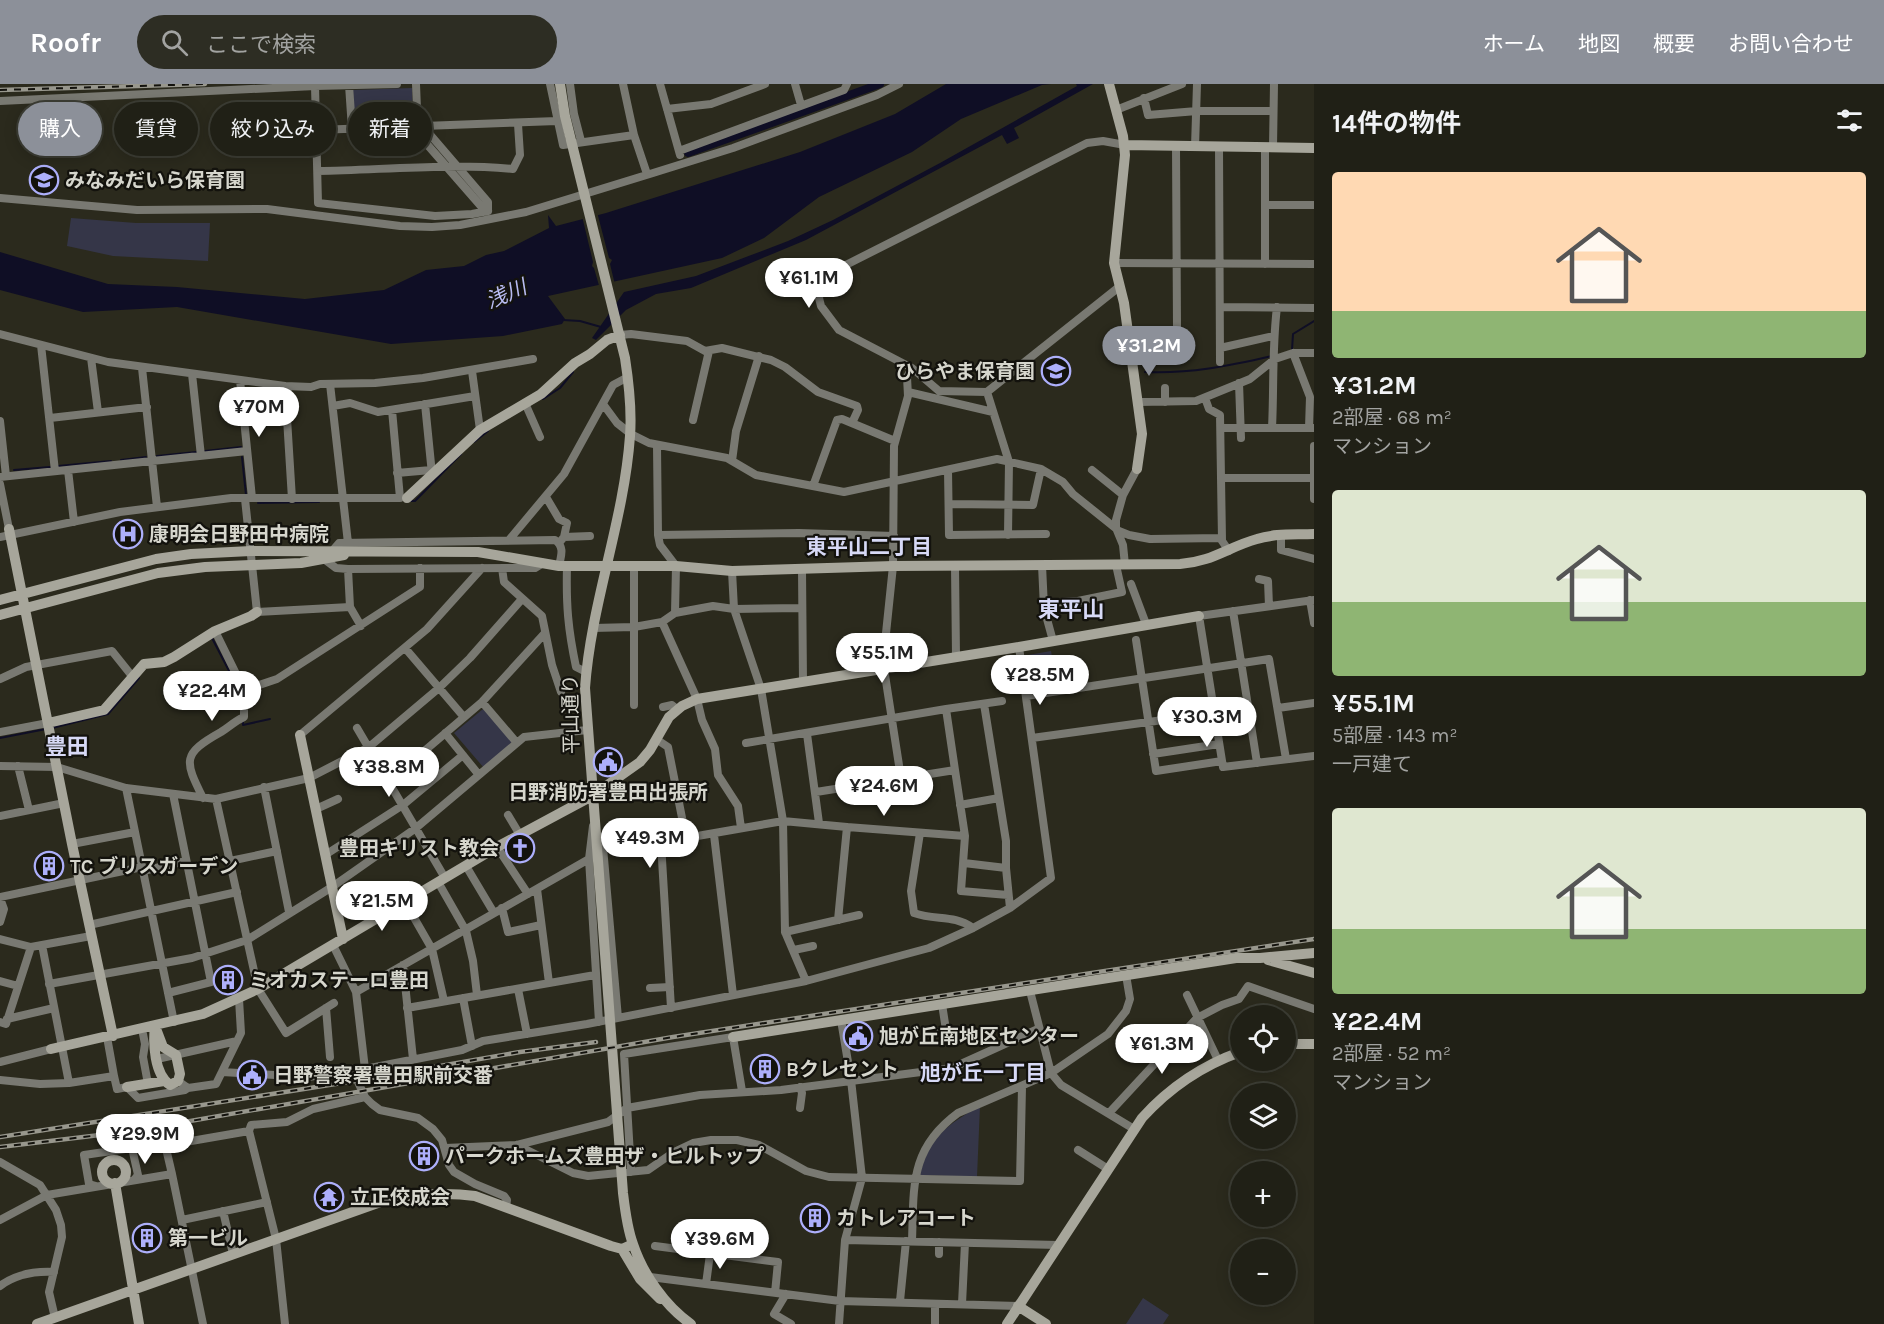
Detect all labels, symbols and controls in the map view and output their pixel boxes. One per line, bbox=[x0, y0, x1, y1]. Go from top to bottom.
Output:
search box bbox=[137, 15, 557, 69]
text: Roofr bbox=[30, 26, 101, 59]
icon: search bbox=[158, 26, 191, 59]
text: ここで検索 bbox=[206, 32, 316, 58]
text: ホーム bbox=[1483, 32, 1545, 56]
text: 地図 bbox=[1578, 32, 1620, 56]
text: 概要 bbox=[1653, 32, 1695, 56]
text: お問い合わせ bbox=[1728, 32, 1854, 56]
chip: 購入 bbox=[18, 102, 102, 156]
chip: 賃貸 bbox=[114, 102, 198, 156]
chip: 絞り込み bbox=[210, 102, 336, 156]
chip: 新着 bbox=[348, 102, 432, 156]
icon: filters bbox=[1833, 104, 1866, 137]
text: 14件の物件 bbox=[1332, 108, 1461, 139]
school or university icon: みなみだいら保育園 bbox=[28, 164, 60, 196]
place label: みなみだいら保育園 bbox=[65, 169, 245, 192]
icon: home bbox=[1545, 211, 1653, 319]
pin: ¥61.1M bbox=[760, 258, 858, 309]
text: ¥61.1M bbox=[779, 266, 839, 289]
water label: 浅川 bbox=[482, 274, 532, 313]
pin: ¥31.2M bbox=[1100, 326, 1198, 377]
text: ¥31.2M bbox=[1116, 334, 1182, 357]
school or university icon: ひらやま保育園 bbox=[1040, 355, 1072, 387]
place label: ひらやま保育園 bbox=[895, 360, 1035, 383]
text: ¥31.2M bbox=[1332, 370, 1417, 401]
pin: ¥70M bbox=[223, 387, 295, 438]
text: ¥70M bbox=[233, 395, 285, 418]
text: 2部屋 · 68 m² bbox=[1332, 406, 1452, 429]
text: マンション bbox=[1332, 435, 1432, 458]
hospital icon: 康明会日野田中病院 bbox=[112, 518, 144, 550]
place label: 康明会日野田中病院 bbox=[149, 523, 329, 546]
icon: home bbox=[1545, 529, 1653, 637]
district label: 東平山二丁目 bbox=[806, 535, 932, 559]
district label: 東平山 bbox=[1038, 597, 1104, 623]
pin: ¥55.1M bbox=[833, 633, 931, 684]
text: ¥55.1M bbox=[850, 641, 914, 664]
pin: ¥28.5M bbox=[991, 655, 1089, 706]
text: ¥28.5M bbox=[1005, 663, 1075, 686]
pin: ¥22.4M bbox=[163, 671, 261, 722]
street label: 平山通り bbox=[559, 674, 583, 754]
text: ¥22.4M bbox=[177, 679, 247, 702]
text: ¥55.1M bbox=[1332, 688, 1415, 719]
pin: ¥30.3M bbox=[1158, 697, 1256, 748]
text: ¥30.3M bbox=[1171, 705, 1243, 728]
text: 5部屋 · 143 m² bbox=[1332, 724, 1457, 747]
district label: 豊田 bbox=[45, 734, 89, 760]
public building icon: 日野消防署豊田出張所 bbox=[592, 746, 624, 778]
pin: ¥38.8M bbox=[340, 747, 438, 798]
text: 一戸建て bbox=[1332, 753, 1412, 776]
text: ¥38.8M bbox=[353, 755, 425, 778]
pin: ¥24.6M bbox=[835, 766, 933, 817]
text: ¥24.6M bbox=[849, 774, 919, 797]
place label: 日野消防署豊田出張所 bbox=[508, 781, 708, 804]
pin: ¥49.3M bbox=[601, 818, 699, 869]
text: ¥49.3M bbox=[615, 826, 685, 849]
church icon: 豊田キリスト教会 bbox=[504, 832, 536, 864]
place label: 豊田キリスト教会 bbox=[339, 837, 499, 860]
icon: home bbox=[1545, 847, 1653, 955]
building icon: TC ブリスガーデン bbox=[33, 850, 65, 882]
place label: TC ブリスガーデン bbox=[70, 855, 238, 878]
pin: ¥21.5M bbox=[333, 881, 431, 932]
text: ¥21.5M bbox=[350, 889, 414, 912]
building icon: ミオカステーロ豊田 bbox=[212, 964, 244, 996]
place label: ミオカステーロ豊田 bbox=[249, 969, 429, 992]
map controls bbox=[1230, 1005, 1296, 1305]
button: locate bbox=[1230, 1005, 1296, 1071]
text: ¥22.4M bbox=[1332, 1006, 1423, 1037]
public building icon: 旭が丘南地区センター bbox=[842, 1020, 874, 1052]
pin: ¥61.3M bbox=[1113, 1024, 1211, 1075]
place label: 旭が丘南地区センター bbox=[879, 1025, 1079, 1048]
text: ¥61.3M bbox=[1129, 1032, 1195, 1055]
text: 2部屋 · 52 m² bbox=[1332, 1042, 1451, 1065]
building icon: Bクレセント bbox=[749, 1053, 781, 1085]
place label: Bクレセント bbox=[786, 1058, 899, 1081]
public building icon: 日野警察署豊田駅前交番 bbox=[236, 1059, 268, 1091]
district label: 旭が丘一丁目 bbox=[920, 1061, 1046, 1085]
place label: 日野警察署豊田駅前交番 bbox=[273, 1064, 493, 1087]
text: マンション bbox=[1332, 1071, 1432, 1094]
button: layers bbox=[1230, 1083, 1296, 1149]
pin: ¥29.9M bbox=[96, 1114, 194, 1165]
text: ¥29.9M bbox=[110, 1122, 180, 1145]
building icon: パークホームズ豊田ザ・ヒルトップ bbox=[408, 1140, 440, 1172]
place label: パークホームズ豊田ザ・ヒルトップ bbox=[445, 1145, 764, 1168]
button: + bbox=[1230, 1161, 1296, 1227]
temple icon: 立正佼成会 bbox=[313, 1181, 345, 1213]
place label: 立正佼成会 bbox=[350, 1186, 450, 1209]
building icon: カトレアコート bbox=[799, 1202, 831, 1234]
place label: カトレアコート bbox=[836, 1207, 976, 1230]
pin: ¥39.6M bbox=[671, 1219, 769, 1270]
building icon: 第一ビル bbox=[131, 1222, 163, 1254]
place label: 第一ビル bbox=[168, 1227, 248, 1250]
text: ¥39.6M bbox=[685, 1227, 755, 1250]
button: − bbox=[1230, 1239, 1296, 1305]

